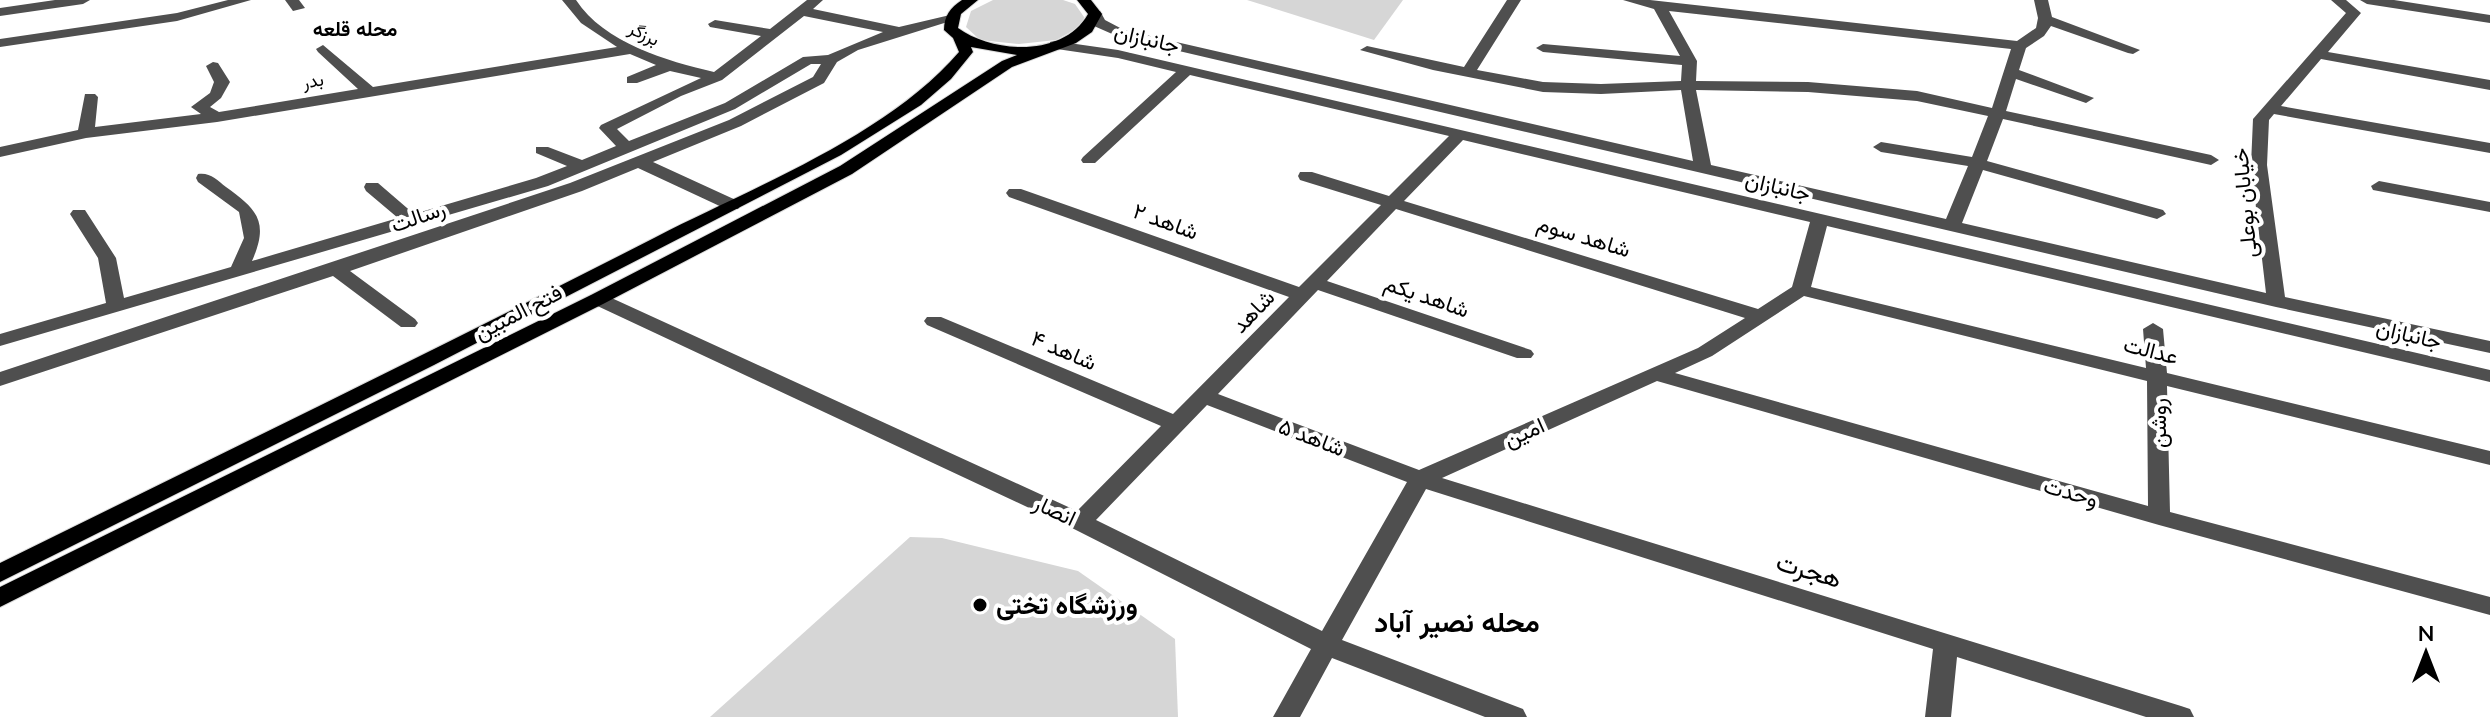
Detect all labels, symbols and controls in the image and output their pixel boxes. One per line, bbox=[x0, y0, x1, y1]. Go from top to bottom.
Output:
district label: محله قلعه bbox=[313, 16, 398, 41]
street label: برزگر bbox=[624, 16, 663, 51]
street label: جانبازان bbox=[1112, 17, 1182, 59]
street label: بدر bbox=[300, 67, 325, 94]
street label: خیابان بوعلی bbox=[2225, 147, 2263, 259]
street label: جانبازان bbox=[1743, 165, 1813, 207]
street label: رسالت bbox=[387, 194, 449, 238]
street label: شاهد ۲ bbox=[1130, 196, 1202, 246]
street label: شاهد سوم bbox=[1534, 209, 1634, 264]
street label: شاهد یکم bbox=[1381, 268, 1473, 324]
street label: فتح المبین bbox=[469, 278, 567, 347]
street label: شاهد bbox=[1226, 283, 1280, 339]
street label: جانبازان bbox=[2374, 313, 2444, 355]
street label: شاهد ۴ bbox=[1027, 324, 1101, 376]
street label: عدالت bbox=[2121, 330, 2181, 370]
street label: روشن bbox=[2144, 398, 2172, 448]
street label: امین bbox=[1499, 411, 1549, 453]
street label: شاهد ۵ bbox=[1275, 412, 1349, 462]
street label: وحدت bbox=[2040, 471, 2102, 513]
street label: انصار bbox=[1028, 488, 1081, 532]
street label: هجرت bbox=[1773, 544, 1846, 595]
place label: ورزشگاه تختی bbox=[996, 588, 1138, 621]
marker: ورزشگاه تختی bbox=[971, 596, 989, 614]
district label: محله نصیر آباد bbox=[1374, 604, 1540, 640]
north arrow bbox=[2386, 613, 2466, 693]
text: N bbox=[2418, 619, 2434, 647]

